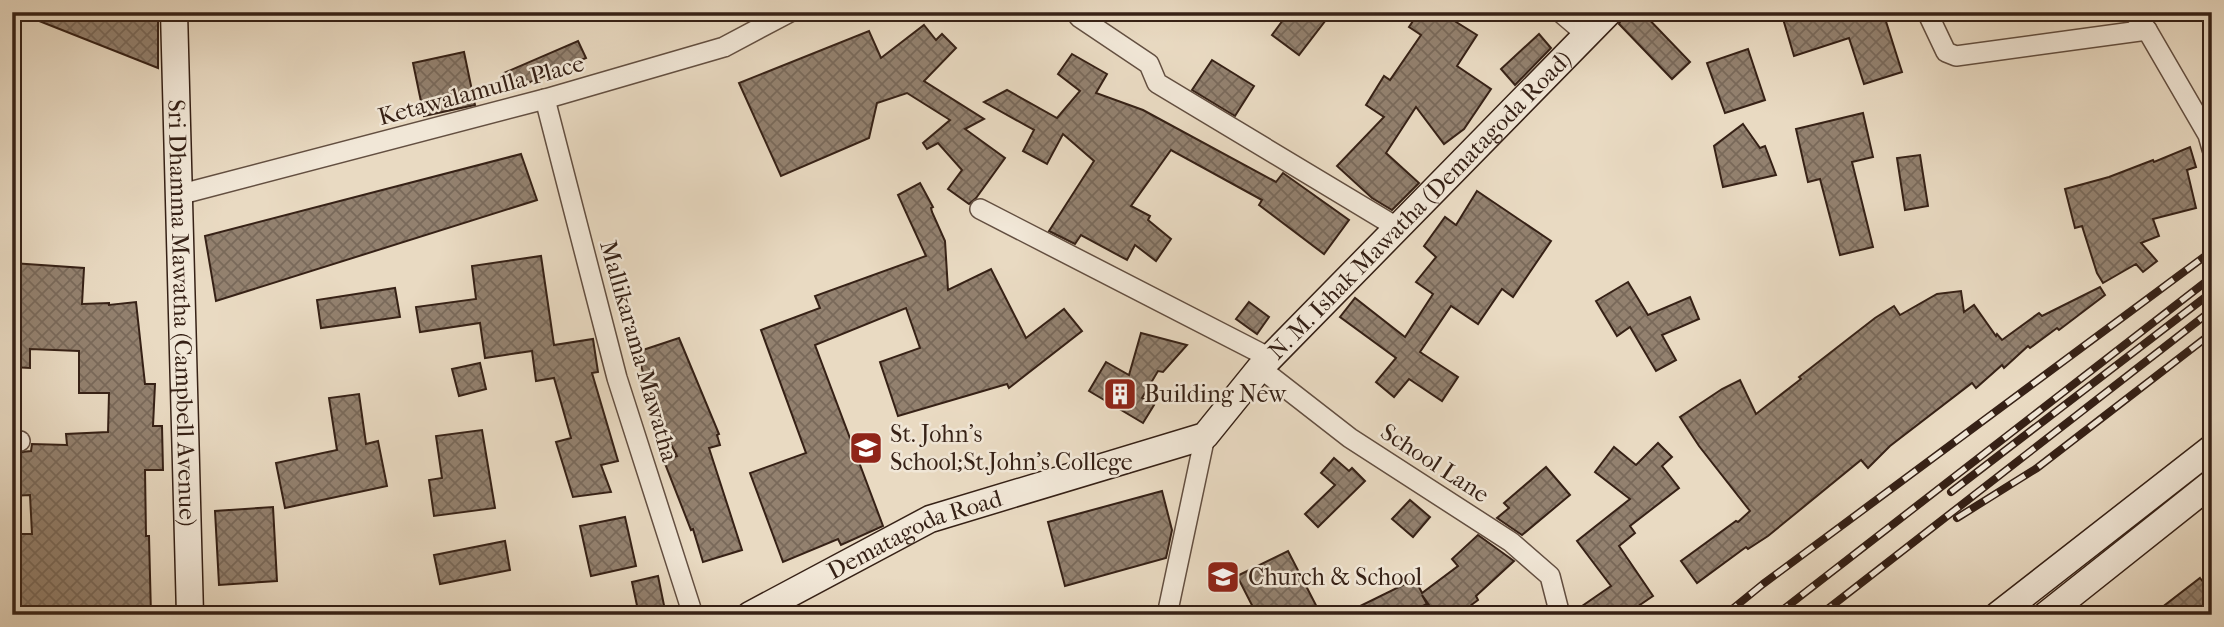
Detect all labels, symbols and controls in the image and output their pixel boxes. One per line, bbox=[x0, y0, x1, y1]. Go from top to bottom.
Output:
street label: N. M. Ishak Mawatha (Dematagoda Road) bbox=[1262, 45, 1577, 365]
street label: Ketawalamulla Place bbox=[375, 49, 587, 131]
street label: Sri Dhamma Mawatha (Campbell Avenue) bbox=[162, 99, 202, 527]
street label: Mallikarama Mawatha bbox=[594, 237, 684, 466]
building icon: Building New bbox=[1101, 375, 1139, 413]
place label: Building New bbox=[1144, 380, 1287, 408]
street label: School Lane bbox=[1376, 418, 1495, 508]
place label: St. John's School;St.John's College bbox=[890, 420, 1133, 476]
school or university icon: St. John's School;St.John's College bbox=[847, 429, 885, 467]
street label: Dematagoda Road bbox=[823, 484, 1006, 585]
school or university icon: Church & School bbox=[1204, 558, 1242, 596]
place label: Church & School bbox=[1248, 563, 1422, 591]

